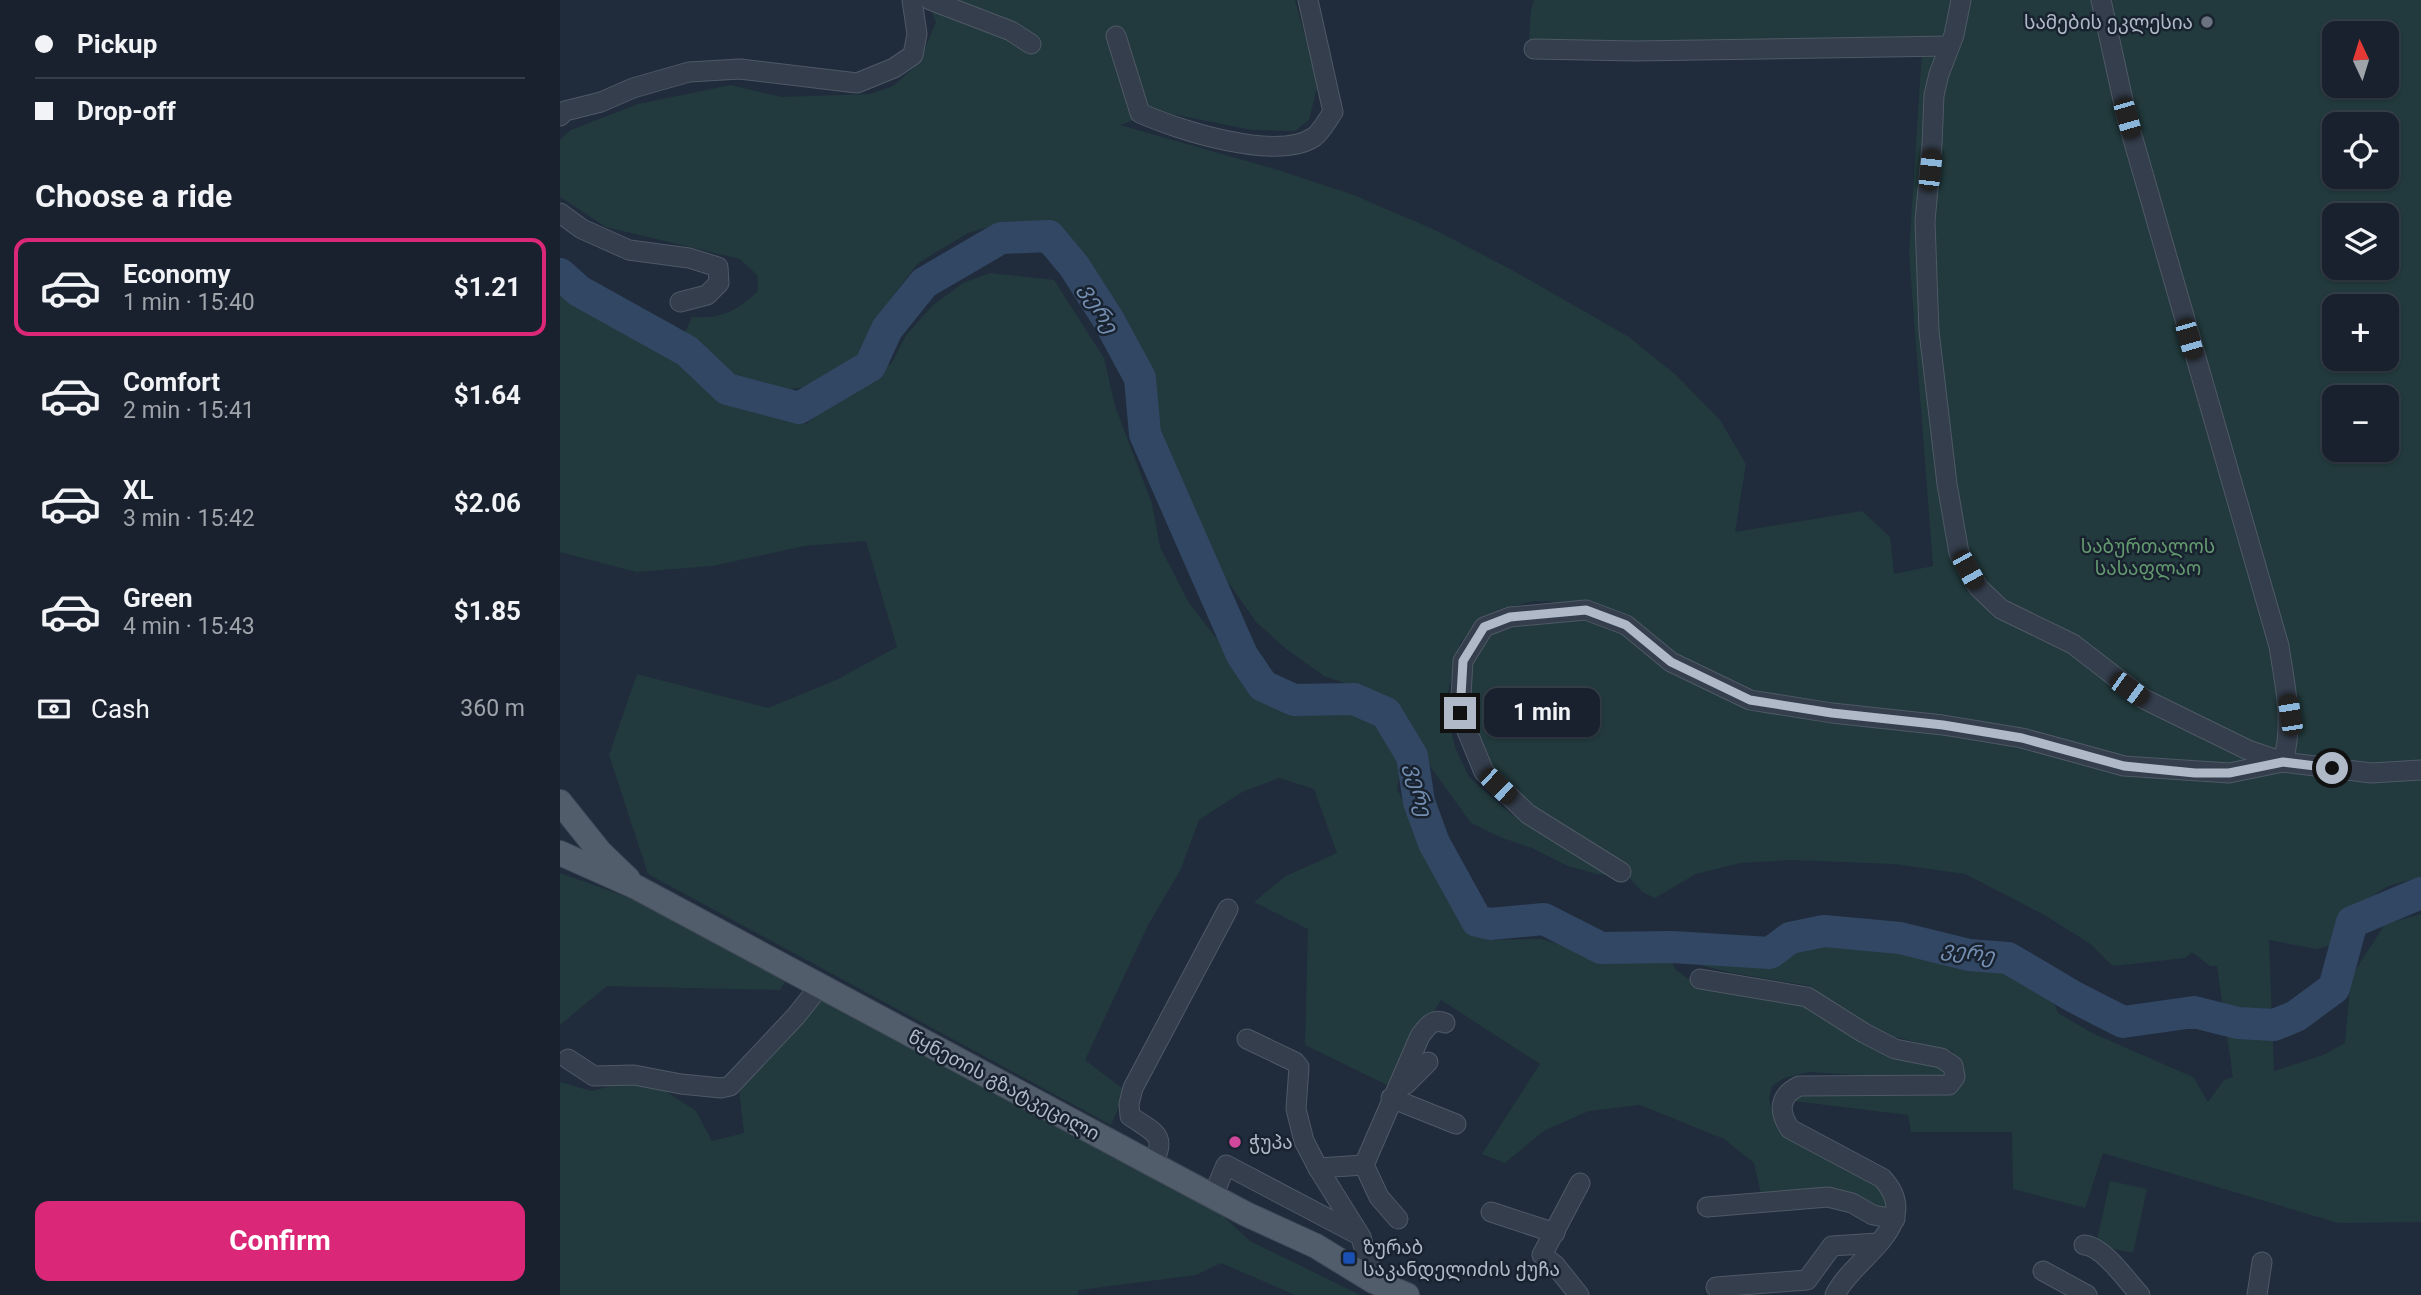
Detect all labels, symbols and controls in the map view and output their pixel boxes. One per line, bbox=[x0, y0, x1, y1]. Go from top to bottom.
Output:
place label: სამების ეკლესია bbox=[2024, 11, 2193, 35]
marker: სამების ეკლესია bbox=[2199, 14, 2215, 30]
north arrow bbox=[2322, 21, 2399, 98]
map controls bbox=[2322, 21, 2399, 462]
text: Pickup bbox=[77, 29, 157, 59]
car bbox=[2112, 95, 2143, 141]
text: Drop-off bbox=[77, 96, 176, 126]
button: locate bbox=[2322, 112, 2399, 189]
car bbox=[1918, 148, 1943, 192]
text: Choose a ride bbox=[35, 177, 232, 215]
button: layers bbox=[2322, 203, 2399, 280]
icon: car bbox=[39, 256, 102, 319]
text: Economy bbox=[123, 259, 230, 289]
text: $1.21 bbox=[454, 272, 521, 302]
water label: ვერე bbox=[1074, 279, 1123, 338]
text: 1 min · 15:40 bbox=[123, 289, 255, 316]
button: + bbox=[2322, 294, 2399, 371]
car bbox=[2174, 316, 2205, 362]
icon: car bbox=[39, 364, 102, 427]
text: Comfort bbox=[123, 367, 220, 397]
text: $1.64 bbox=[454, 380, 521, 410]
button: − bbox=[2322, 385, 2399, 462]
text: 2 min · 15:41 bbox=[123, 397, 255, 424]
icon: car bbox=[39, 472, 102, 535]
text: XL bbox=[123, 475, 154, 505]
text: $2.06 bbox=[454, 488, 521, 518]
text: 3 min · 15:42 bbox=[123, 505, 255, 532]
park label: საბურთალოს სასაფლაო bbox=[2081, 535, 2215, 581]
car bbox=[1949, 547, 1988, 593]
icon: car bbox=[39, 580, 102, 643]
text: Green bbox=[123, 583, 193, 613]
text: $1.85 bbox=[454, 596, 521, 626]
text: 4 min · 15:43 bbox=[123, 613, 255, 640]
car bbox=[2106, 668, 2153, 710]
callout: 1 min bbox=[1485, 688, 1600, 738]
icon: cash bbox=[35, 690, 73, 728]
car bbox=[2277, 693, 2304, 737]
text: Cash bbox=[91, 694, 150, 724]
text: 360 m bbox=[460, 695, 525, 722]
route end bbox=[1444, 697, 1476, 729]
text: 1 min bbox=[1513, 699, 1571, 726]
route start bbox=[2316, 752, 2348, 784]
water label: ვერე bbox=[1400, 761, 1437, 820]
car bbox=[1476, 764, 1521, 808]
water label: ვერე bbox=[1940, 936, 1997, 969]
street label: წყნეთის გზატკეცილი bbox=[904, 1025, 1104, 1146]
place label: ჭუპა bbox=[1249, 1131, 1293, 1154]
marker: ჭუპა bbox=[1227, 1134, 1243, 1150]
button: Confirm bbox=[35, 1201, 525, 1281]
place label: ზურაბ საკანდელიძის ქუჩა bbox=[1363, 1236, 1560, 1282]
marker: ზურაბ საკანდელიძის ქუჩა bbox=[1341, 1250, 1357, 1266]

